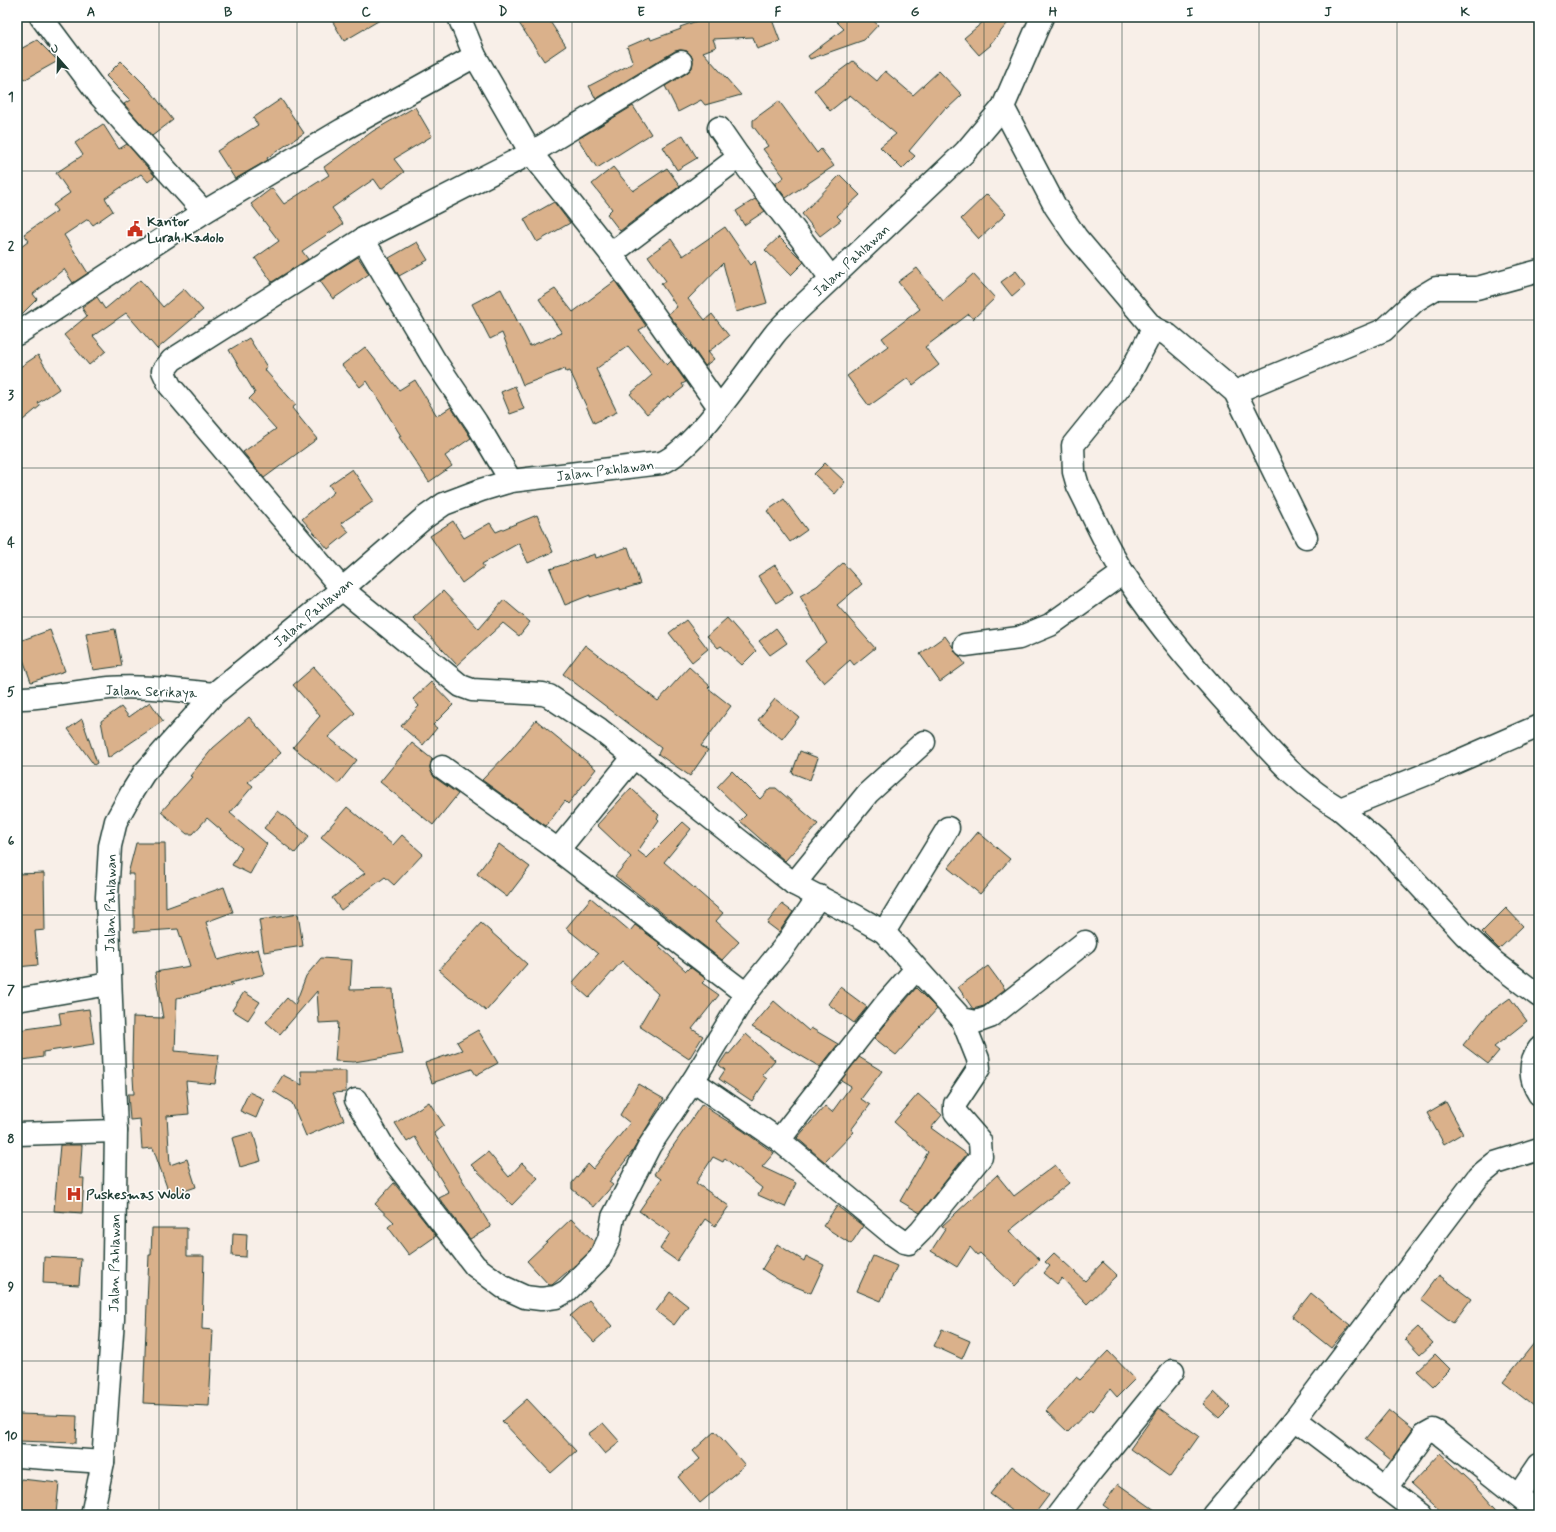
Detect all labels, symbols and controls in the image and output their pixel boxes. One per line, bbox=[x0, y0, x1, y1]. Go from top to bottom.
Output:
text: A bbox=[87, 4, 95, 21]
text: B bbox=[224, 4, 233, 21]
text: C bbox=[361, 4, 371, 21]
text: D bbox=[499, 4, 508, 21]
text: E bbox=[637, 4, 645, 21]
text: F bbox=[775, 4, 782, 21]
text: G bbox=[911, 4, 920, 21]
text: H bbox=[1049, 4, 1058, 21]
text: I bbox=[1187, 4, 1194, 21]
text: J bbox=[1324, 4, 1332, 21]
text: K bbox=[1460, 4, 1470, 21]
north arrow bbox=[38, 38, 78, 78]
text: U bbox=[49, 42, 61, 57]
text: 1 bbox=[8, 89, 14, 106]
place label: Kantor Lurah Kadolo bbox=[147, 213, 224, 247]
public building icon: Kantor Lurah Kadolo bbox=[126, 220, 144, 238]
street label: Jalan Pahlawan bbox=[809, 221, 894, 301]
text: 2 bbox=[8, 238, 15, 255]
text: 3 bbox=[8, 387, 14, 404]
street label: Jalan Pahlawan bbox=[555, 456, 655, 486]
text: 4 bbox=[7, 535, 15, 552]
street label: Jalan Pahlawan bbox=[270, 574, 357, 651]
street label: Jalan Serikaya bbox=[104, 681, 198, 703]
text: 5 bbox=[7, 684, 15, 701]
text: 6 bbox=[8, 833, 15, 850]
street label: Jalan Pahlawan bbox=[101, 854, 121, 953]
text: 7 bbox=[7, 982, 15, 999]
text: 8 bbox=[7, 1131, 15, 1148]
hospital icon: Puskesmas Wolio bbox=[65, 1185, 83, 1203]
place label: Puskesmas Wolio bbox=[86, 1186, 191, 1204]
street label: Jalan Pahlawan bbox=[105, 1214, 125, 1313]
text: 9 bbox=[8, 1279, 15, 1296]
text: 10 bbox=[4, 1428, 18, 1445]

